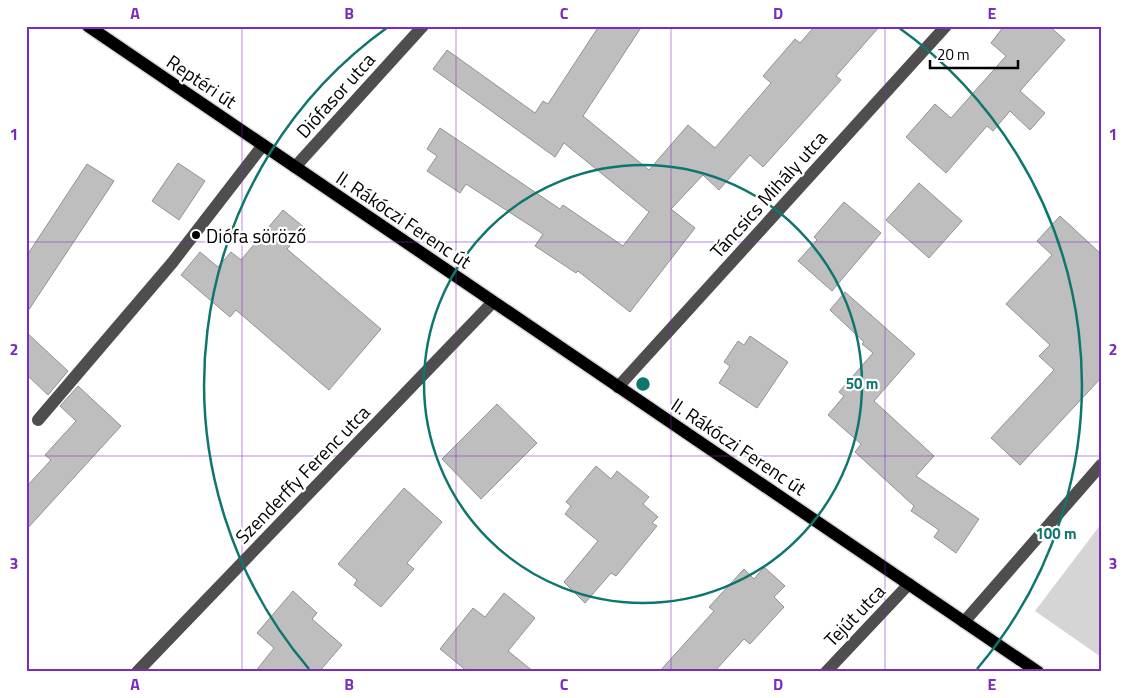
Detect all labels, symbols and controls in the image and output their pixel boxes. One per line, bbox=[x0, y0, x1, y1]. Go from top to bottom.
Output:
text: A bbox=[130, 1, 140, 25]
text: B bbox=[344, 1, 354, 25]
text: C bbox=[560, 1, 569, 25]
text: D bbox=[773, 1, 783, 25]
text: E bbox=[988, 1, 997, 25]
scale bar bbox=[930, 38, 1017, 70]
text: 20 m bbox=[937, 43, 970, 66]
street label: Diófasor utca bbox=[289, 45, 382, 144]
street label: Reptéri út bbox=[161, 47, 243, 115]
text: 1 bbox=[10, 122, 18, 146]
text: 1 bbox=[1109, 122, 1117, 146]
street label: Táncsics Mihály utca bbox=[703, 123, 834, 264]
street label: II. Rákóczi Ferenc út bbox=[331, 163, 478, 275]
place label: Diófa söröző bbox=[206, 221, 306, 250]
marker: Diófa söröző bbox=[190, 229, 202, 241]
text: 2 bbox=[10, 337, 18, 361]
text: 2 bbox=[1109, 337, 1117, 361]
text: 50 m bbox=[846, 372, 878, 395]
centre of rings bbox=[634, 375, 652, 393]
street label: II. Rákóczi Ferenc út bbox=[666, 390, 813, 502]
street label: Szenderffy Ferenc utca bbox=[228, 398, 376, 550]
text: 100 m bbox=[1035, 522, 1077, 545]
text: 3 bbox=[10, 551, 18, 575]
text: 3 bbox=[1109, 551, 1117, 575]
street label: Tejút utca bbox=[817, 577, 892, 653]
text: A bbox=[130, 672, 140, 696]
text: B bbox=[344, 672, 354, 696]
text: C bbox=[560, 672, 569, 696]
text: D bbox=[773, 672, 783, 696]
text: E bbox=[988, 672, 997, 696]

